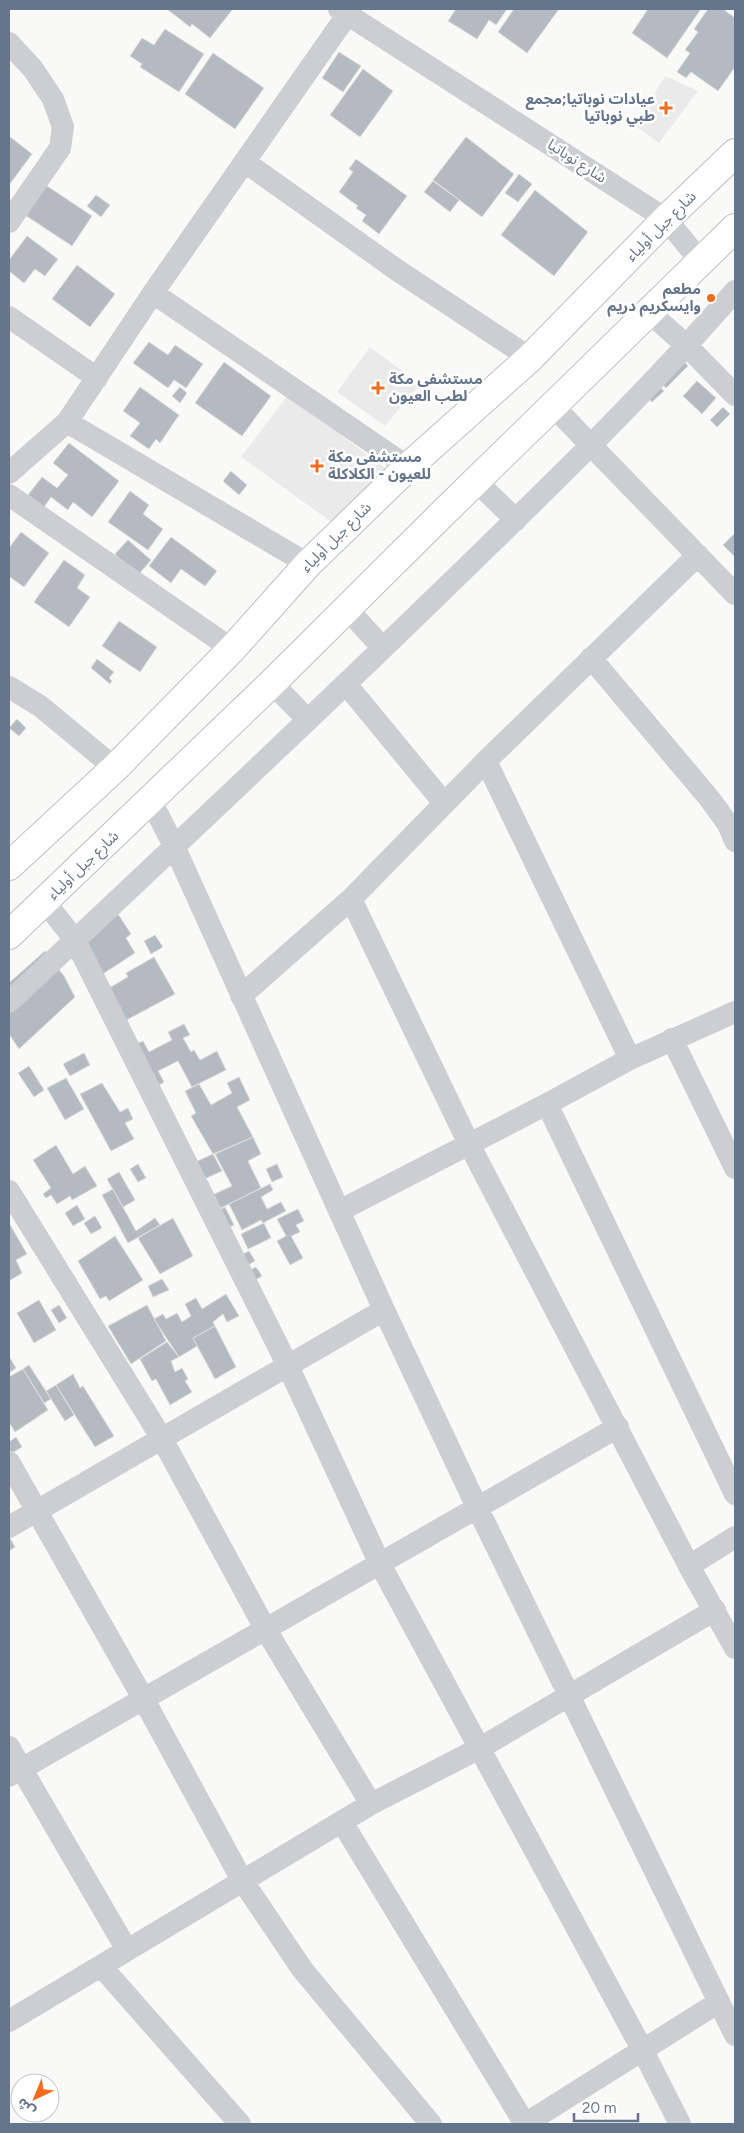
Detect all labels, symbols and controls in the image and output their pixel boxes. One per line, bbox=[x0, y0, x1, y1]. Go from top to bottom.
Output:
place label: عيادات نوباتيا;مجمع طبي نوباتيا bbox=[526, 90, 655, 127]
marker: عيادات نوباتيا;مجمع طبي نوباتيا bbox=[659, 101, 673, 115]
street label: شارع نوباتيا bbox=[542, 135, 610, 189]
street label: شارع جبل أولياء bbox=[622, 187, 702, 267]
place label: مطعم وايسكريم دريم bbox=[607, 280, 701, 317]
marker: مطعم وايسكريم دريم bbox=[705, 292, 717, 304]
place label: مستشفى مكة لطب العيون bbox=[389, 370, 483, 405]
marker: مستشفى مكة لطب العيون bbox=[371, 381, 385, 395]
place label: مستشفى مكة للعيون - الكلاكلة bbox=[328, 448, 431, 483]
marker: مستشفى مكة للعيون - الكلاكلة bbox=[310, 459, 324, 473]
street label: شارع جبل أولياء bbox=[297, 498, 377, 578]
street label: شارع جبل أولياء bbox=[44, 826, 125, 906]
north arrow bbox=[10, 2073, 60, 2123]
scale bar bbox=[574, 2090, 638, 2122]
text: ش bbox=[14, 2094, 39, 2120]
text: 20 m bbox=[582, 2099, 616, 2117]

